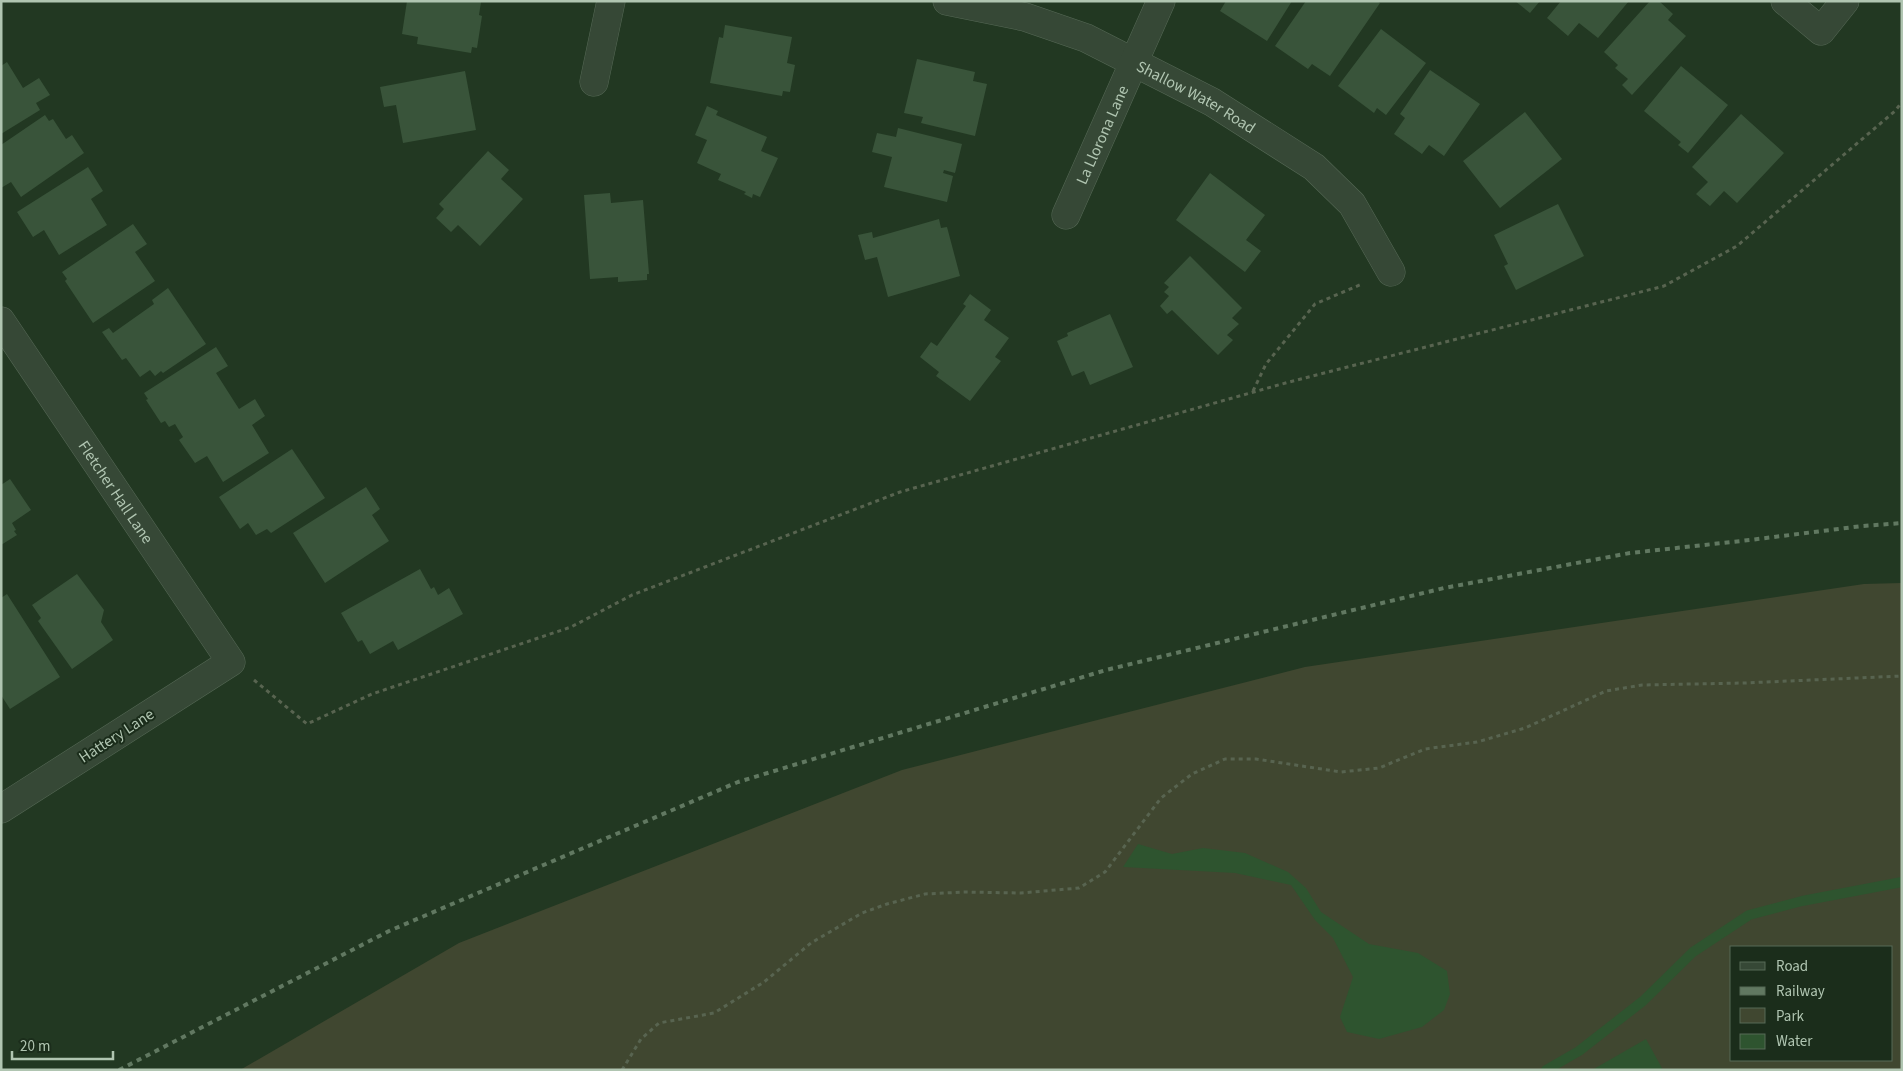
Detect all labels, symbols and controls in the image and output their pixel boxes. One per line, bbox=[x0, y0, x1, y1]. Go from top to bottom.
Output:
street label: Shallow Water Road bbox=[1132, 55, 1260, 139]
street label: La Llorona Lane bbox=[1071, 82, 1134, 188]
street label: Fletcher Hall Lane bbox=[73, 436, 158, 548]
street label: Hattery Lane bbox=[75, 703, 159, 768]
legend bbox=[1730, 946, 1893, 1061]
text: Road bbox=[1776, 956, 1808, 977]
text: Railway bbox=[1776, 981, 1825, 1002]
text: Park bbox=[1776, 1006, 1805, 1027]
scale bar bbox=[12, 1028, 114, 1060]
text: Water bbox=[1776, 1031, 1813, 1052]
text: 20 m bbox=[20, 1036, 50, 1057]

